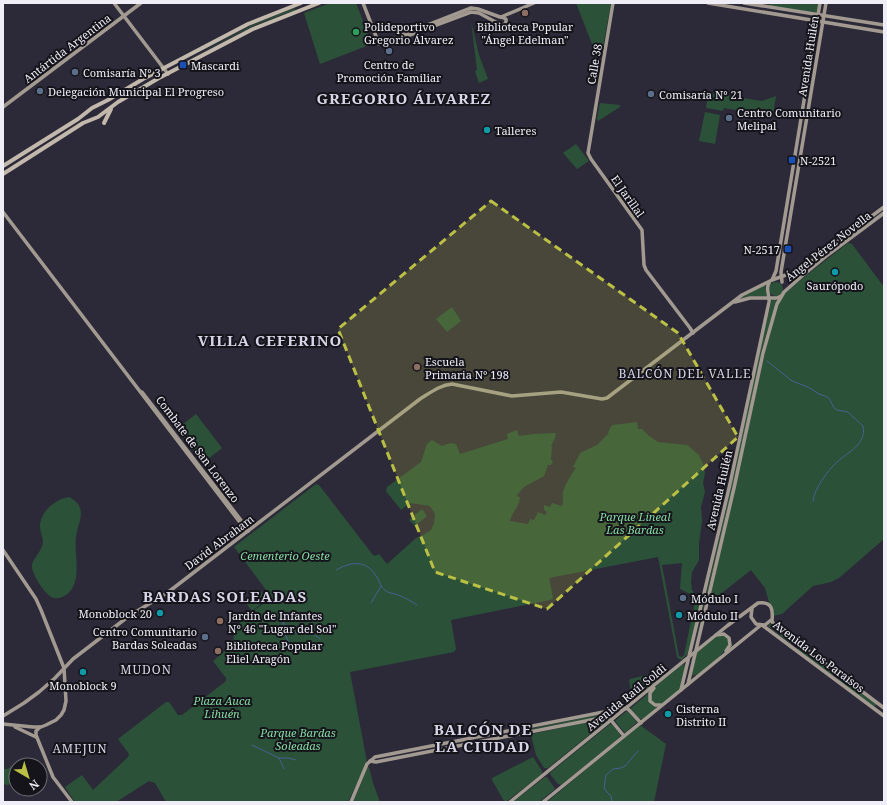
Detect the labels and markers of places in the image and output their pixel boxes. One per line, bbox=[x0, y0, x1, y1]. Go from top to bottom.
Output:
marker: Biblioteca Popular "Ángel Edelman" bbox=[520, 8, 530, 18]
place label: Polideportivo Gregorio Álvarez bbox=[364, 19, 454, 47]
place label: Biblioteca Popular "Ángel Edelman" bbox=[477, 19, 574, 47]
marker: Polideportivo Gregorio Álvarez bbox=[351, 27, 361, 37]
marker: Centro de Promoción Familiar bbox=[384, 46, 394, 56]
place label: Centro de Promoción Familiar bbox=[337, 57, 442, 85]
place label: Mascardi bbox=[191, 58, 240, 73]
marker: Mascardi bbox=[178, 60, 188, 70]
place label: Comisaría N° 3 bbox=[83, 65, 161, 80]
marker: Comisaría N° 3 bbox=[70, 67, 80, 77]
place label: Delegación Municipal El Progreso bbox=[48, 84, 224, 99]
marker: Delegación Municipal El Progreso bbox=[35, 86, 45, 96]
place label: Comisaría N° 21 bbox=[659, 87, 743, 102]
marker: Comisaría N° 21 bbox=[646, 89, 656, 99]
place label: Centro Comunitario Melipal bbox=[737, 105, 841, 133]
marker: Centro Comunitario Melipal bbox=[724, 113, 734, 123]
place label: Talleres bbox=[495, 123, 536, 138]
marker: Talleres bbox=[482, 125, 492, 135]
place label: N-2521 bbox=[800, 153, 836, 168]
marker: N-2521 bbox=[787, 155, 797, 165]
place label: N-2517 bbox=[744, 242, 780, 257]
marker: N-2517 bbox=[783, 244, 793, 254]
marker: Saurópodo bbox=[830, 267, 840, 277]
place label: Saurópodo bbox=[807, 278, 863, 293]
place label: Escuela Primaria N° 198 bbox=[425, 354, 509, 382]
marker: Escuela Primaria N° 198 bbox=[412, 362, 422, 372]
place label: Módulo I bbox=[691, 591, 738, 606]
marker: Módulo I bbox=[678, 593, 688, 603]
place label: Monoblock 20 bbox=[78, 606, 152, 621]
marker: Monoblock 20 bbox=[155, 608, 165, 618]
place label: Jardín de Infantes N° 46 "Lugar del Sol" bbox=[227, 608, 336, 636]
place label: Módulo II bbox=[687, 608, 738, 623]
marker: Módulo II bbox=[674, 610, 684, 620]
marker: Jardín de Infantes N° 46 "Lugar del Sol" bbox=[215, 616, 225, 626]
place label: Centro Comunitario Bardas Soleadas bbox=[93, 624, 197, 652]
marker: Centro Comunitario Bardas Soleadas bbox=[200, 632, 210, 642]
place label: Biblioteca Popular Eliel Aragón bbox=[226, 638, 323, 666]
marker: Biblioteca Popular Eliel Aragón bbox=[213, 646, 223, 656]
marker: Monoblock 9 bbox=[78, 667, 88, 677]
place label: Monoblock 9 bbox=[49, 678, 117, 693]
place label: Cisterna Distrito II bbox=[676, 701, 726, 729]
marker: Cisterna Distrito II bbox=[663, 709, 673, 719]

